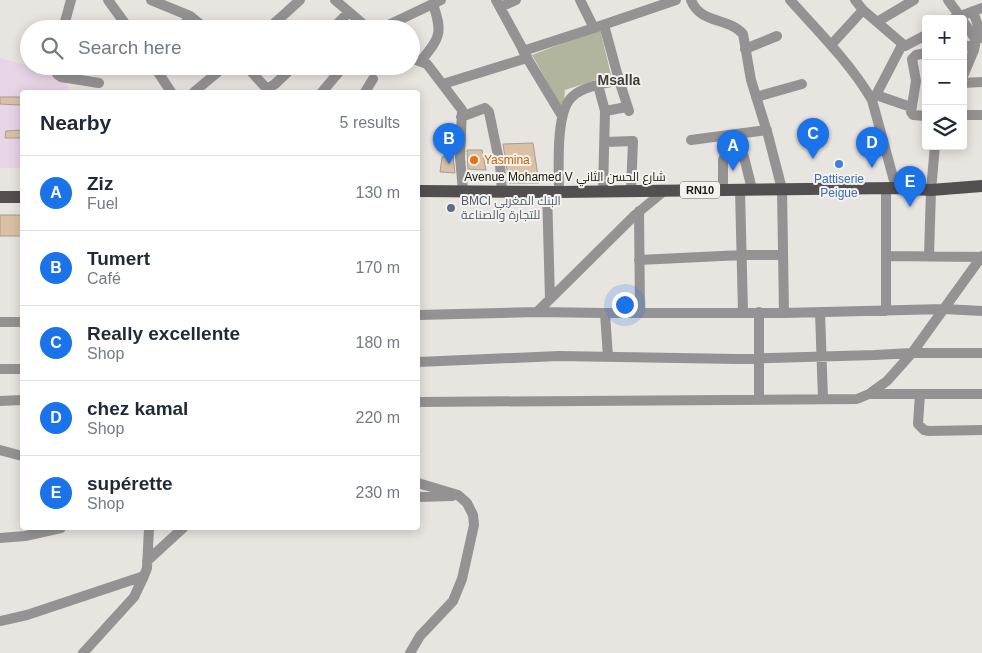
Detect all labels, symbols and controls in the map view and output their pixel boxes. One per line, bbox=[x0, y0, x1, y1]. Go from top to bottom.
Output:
map controls bbox=[922, 15, 967, 150]
button: + bbox=[922, 15, 967, 60]
search box bbox=[20, 20, 420, 75]
icon: search bbox=[38, 34, 66, 62]
text: Search here bbox=[78, 37, 182, 58]
button: − bbox=[922, 60, 967, 105]
district label: Msalla bbox=[598, 72, 641, 88]
button: layers bbox=[922, 105, 967, 150]
text: Nearby bbox=[40, 111, 111, 134]
text: 5 results bbox=[340, 114, 400, 131]
pin: C bbox=[797, 118, 829, 159]
pin: B bbox=[433, 123, 465, 164]
pin: D bbox=[856, 127, 888, 168]
pin: A bbox=[717, 130, 749, 171]
place label: Yasmina bbox=[484, 153, 530, 167]
marker: Yasmina bbox=[468, 154, 480, 166]
marker: Pattiserie Peigue bbox=[833, 158, 845, 170]
pin: E bbox=[894, 166, 926, 207]
street label: Avenue Mohamed V شارع الحسن الثاني bbox=[464, 170, 666, 187]
place label: Pattiserie Peigue bbox=[814, 172, 864, 200]
text: Ziz bbox=[87, 173, 113, 194]
road number: RN10 bbox=[680, 182, 720, 198]
text: A bbox=[50, 184, 62, 201]
text: 130 m bbox=[356, 184, 400, 201]
place label: BMCI البنك المغربي للتجارة والصناعة bbox=[461, 194, 561, 222]
text: Fuel bbox=[87, 195, 118, 212]
marker: BMCI البنك المغربي للتجارة والصناعة bbox=[445, 202, 457, 214]
text: Tumert bbox=[87, 248, 150, 269]
text: B bbox=[50, 259, 62, 276]
text: 170 m bbox=[356, 259, 400, 276]
text: Café bbox=[87, 270, 121, 287]
your location bbox=[612, 292, 638, 318]
text: Really excellente bbox=[87, 323, 240, 344]
text: C bbox=[50, 334, 62, 351]
text: 180 m bbox=[356, 334, 400, 351]
text: Shop bbox=[87, 345, 124, 362]
text: chez kamal bbox=[87, 398, 188, 419]
text: D bbox=[50, 409, 62, 426]
text: 220 m bbox=[356, 409, 400, 426]
text: Shop bbox=[87, 420, 124, 437]
text: supérette bbox=[87, 473, 173, 494]
text: E bbox=[51, 484, 61, 501]
text: 230 m bbox=[356, 484, 400, 501]
text: Shop bbox=[87, 495, 124, 512]

